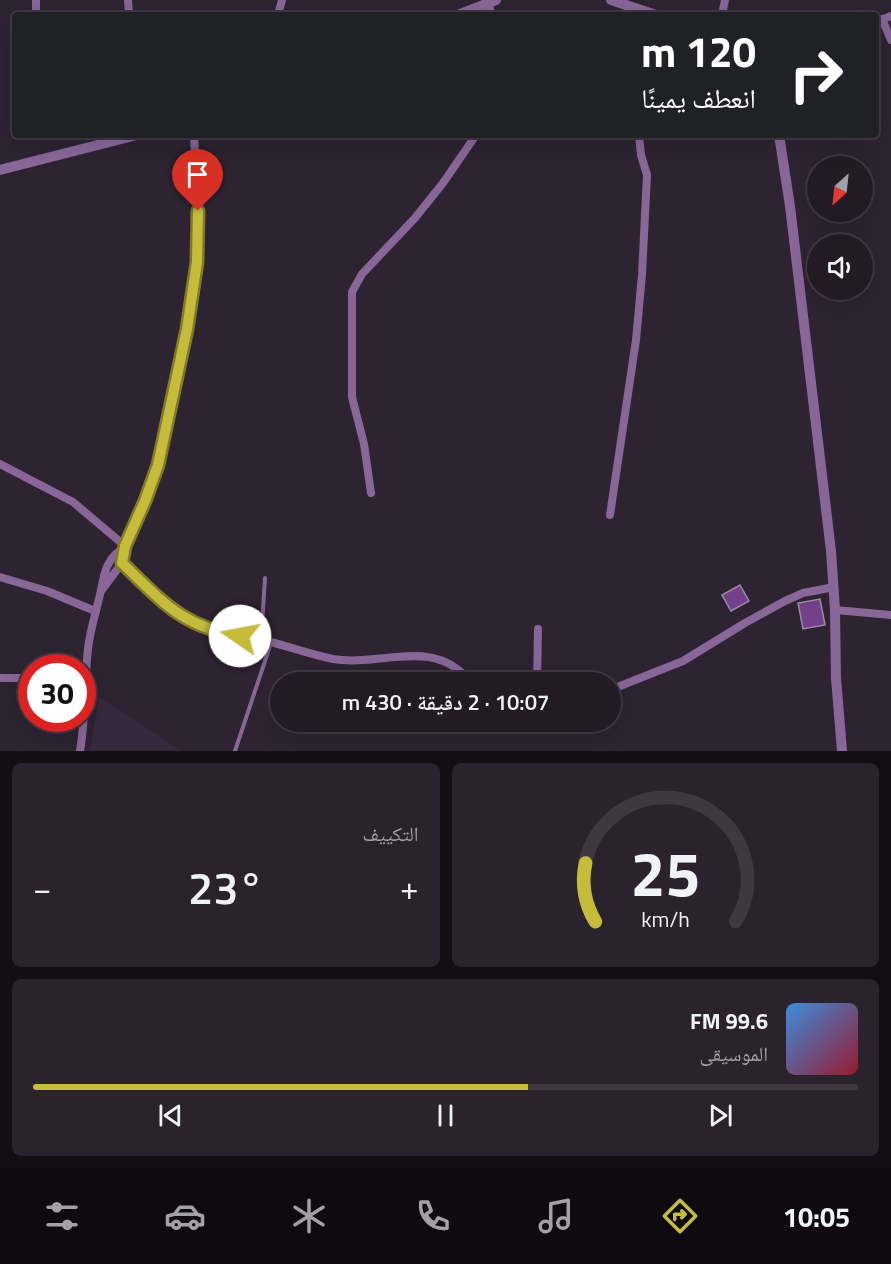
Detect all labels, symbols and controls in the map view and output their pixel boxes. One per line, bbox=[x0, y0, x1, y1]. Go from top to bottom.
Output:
text: 120 m bbox=[641, 19, 756, 83]
icon: right bbox=[777, 36, 855, 114]
text: انعطف يمينًا bbox=[641, 77, 756, 118]
pin bbox=[172, 149, 223, 211]
north arrow bbox=[807, 156, 873, 222]
map controls bbox=[807, 156, 873, 300]
icon: arrive bbox=[181, 158, 214, 191]
button: sound bbox=[807, 234, 873, 300]
position arrow bbox=[208, 604, 272, 668]
speed limit sign: 30 bbox=[18, 654, 96, 732]
text: 10:07 · 2 دقيقة · 430 m bbox=[342, 685, 549, 719]
text: التكييف bbox=[362, 818, 419, 849]
text: 25 bbox=[630, 825, 700, 920]
text: 23° bbox=[188, 853, 264, 921]
text: − bbox=[33, 863, 51, 913]
text: + bbox=[400, 863, 418, 913]
text: km/h bbox=[641, 903, 690, 935]
text: 99.6 FM bbox=[690, 1004, 768, 1038]
text: الموسيقى bbox=[700, 1038, 768, 1069]
icon: previous bbox=[154, 1099, 187, 1132]
icon: pause bbox=[429, 1099, 462, 1132]
icon: next bbox=[704, 1099, 737, 1132]
icon: filters bbox=[41, 1195, 83, 1237]
icon: car bbox=[164, 1195, 206, 1237]
icon: climate bbox=[288, 1195, 330, 1237]
icon: phone bbox=[412, 1195, 454, 1237]
icon: music bbox=[535, 1195, 577, 1237]
icon: directions bbox=[659, 1195, 701, 1237]
text: 10:05 bbox=[783, 1196, 850, 1237]

